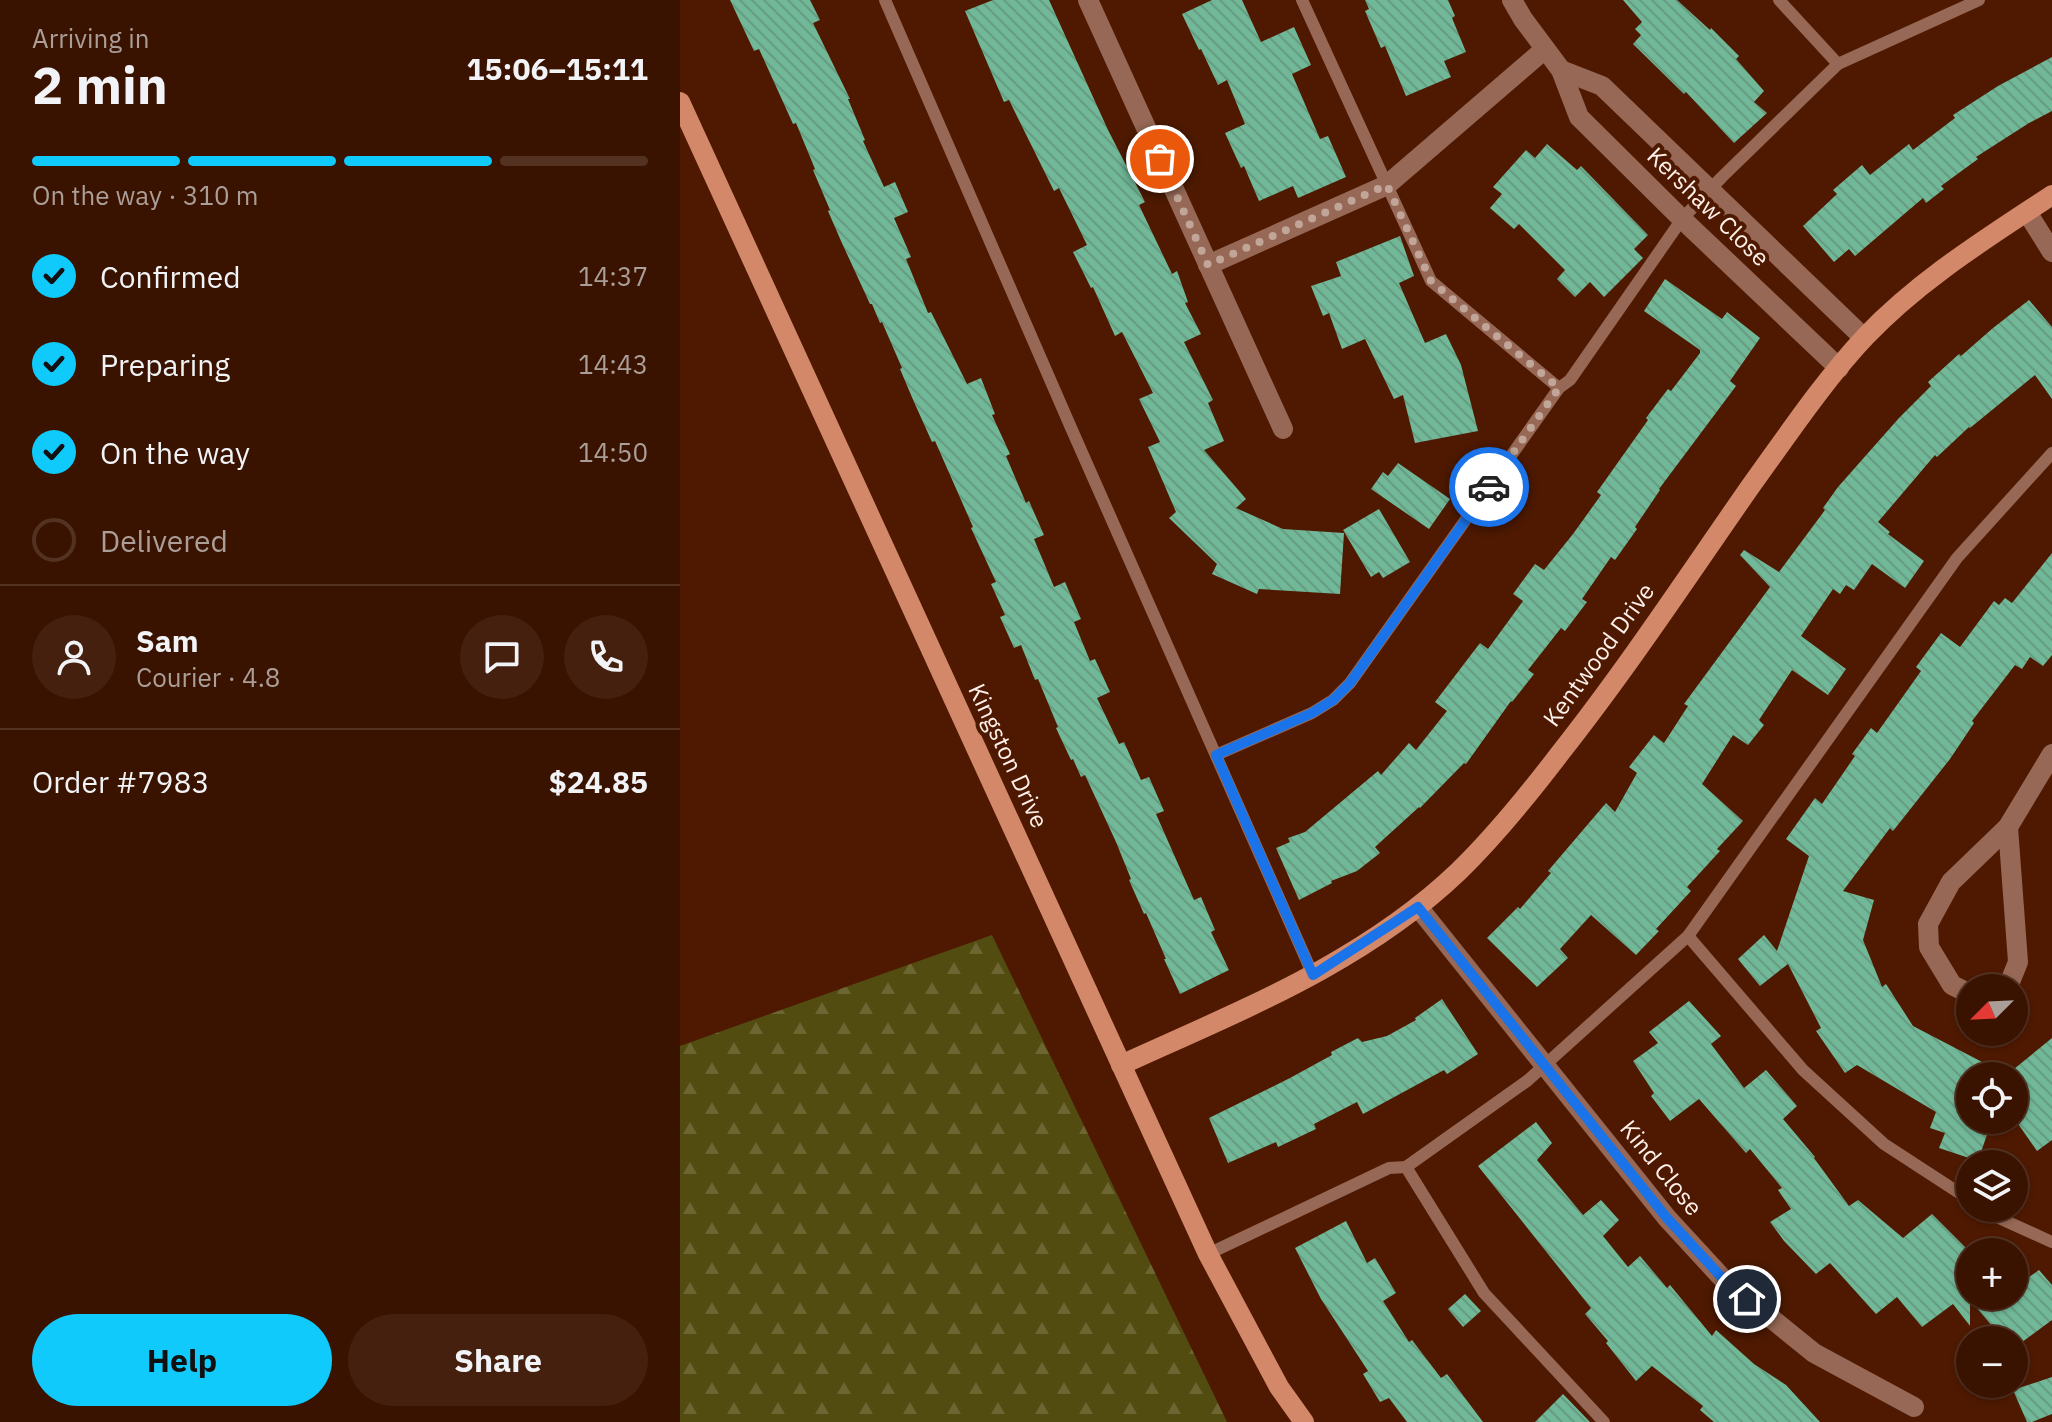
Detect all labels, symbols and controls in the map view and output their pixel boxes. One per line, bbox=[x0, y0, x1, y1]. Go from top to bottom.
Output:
text: Arriving in bbox=[32, 21, 149, 55]
text: 15:06–15:11 bbox=[467, 49, 648, 88]
text: 2 min bbox=[32, 51, 168, 118]
pin bbox=[1126, 125, 1194, 193]
icon: bag bbox=[1138, 137, 1182, 181]
street label: Kershaw Close bbox=[1641, 140, 1777, 273]
text: On the way · 310 m bbox=[32, 178, 258, 212]
icon: check bbox=[32, 254, 76, 298]
text: Confirmed bbox=[100, 257, 241, 296]
text: 14:37 bbox=[578, 259, 648, 293]
icon: check bbox=[32, 342, 76, 386]
text: Preparing bbox=[100, 345, 230, 384]
text: 14:43 bbox=[578, 347, 648, 381]
icon: check bbox=[32, 430, 76, 474]
text: On the way bbox=[100, 433, 250, 472]
text: 14:50 bbox=[578, 435, 648, 469]
courier bbox=[1449, 447, 1529, 527]
icon: car bbox=[1467, 465, 1511, 509]
text: Delivered bbox=[100, 521, 228, 560]
street label: Kentwood Drive bbox=[1535, 576, 1661, 733]
button: person bbox=[32, 615, 116, 699]
button: chat bbox=[460, 615, 544, 699]
button: phone bbox=[564, 615, 648, 699]
text: Sam bbox=[136, 621, 199, 660]
text: Courier · 4.8 bbox=[136, 660, 280, 694]
street label: Kingston Drive bbox=[961, 678, 1056, 833]
text: Order #7983 bbox=[32, 762, 209, 801]
text: $24.85 bbox=[549, 762, 648, 801]
north arrow bbox=[1956, 974, 2028, 1046]
map controls bbox=[1956, 974, 2028, 1398]
button: locate bbox=[1956, 1062, 2028, 1134]
street label: Kind Close bbox=[1613, 1113, 1710, 1222]
button: layers bbox=[1956, 1150, 2028, 1222]
button: + bbox=[1956, 1238, 2028, 1310]
pin bbox=[1713, 1265, 1781, 1333]
icon: home bbox=[1725, 1277, 1769, 1321]
button: Help bbox=[32, 1314, 332, 1406]
button: Share bbox=[348, 1314, 648, 1406]
button: − bbox=[1956, 1326, 2028, 1398]

